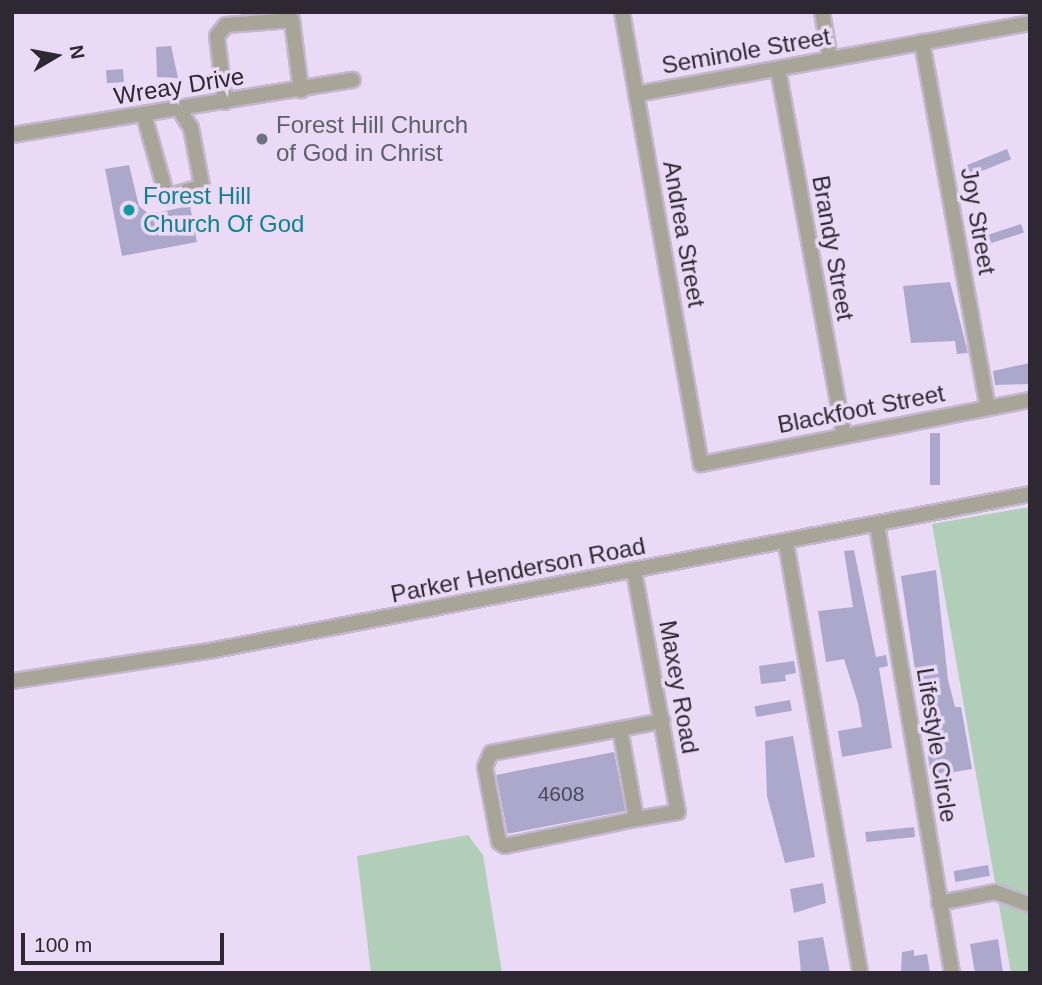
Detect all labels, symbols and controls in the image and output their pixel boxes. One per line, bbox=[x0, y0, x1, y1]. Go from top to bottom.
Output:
north arrow bbox=[21, 21, 91, 91]
street label: Seminole Street bbox=[659, 22, 833, 80]
text: N bbox=[66, 44, 89, 61]
street label: Wreay Drive bbox=[112, 61, 246, 111]
place label: Forest Hill Church of God in Christ bbox=[276, 111, 468, 167]
marker: Forest Hill Church of God in Christ bbox=[254, 131, 270, 147]
street label: Andrea Street bbox=[657, 159, 711, 309]
street label: Joy Street bbox=[954, 165, 1002, 277]
street label: Brandy Street bbox=[806, 173, 860, 323]
place label: Forest Hill Church Of God bbox=[143, 182, 304, 238]
marker: Forest Hill Church Of God bbox=[121, 202, 137, 218]
street label: Blackfoot Street bbox=[775, 379, 947, 439]
street label: Parker Henderson Road bbox=[388, 531, 648, 609]
street label: Maxey Road bbox=[653, 618, 705, 756]
street label: Lifestyle Circle bbox=[911, 666, 963, 824]
house number: 4608 bbox=[538, 781, 584, 807]
scale bar bbox=[24, 918, 228, 962]
text: 100 m bbox=[34, 933, 92, 956]

